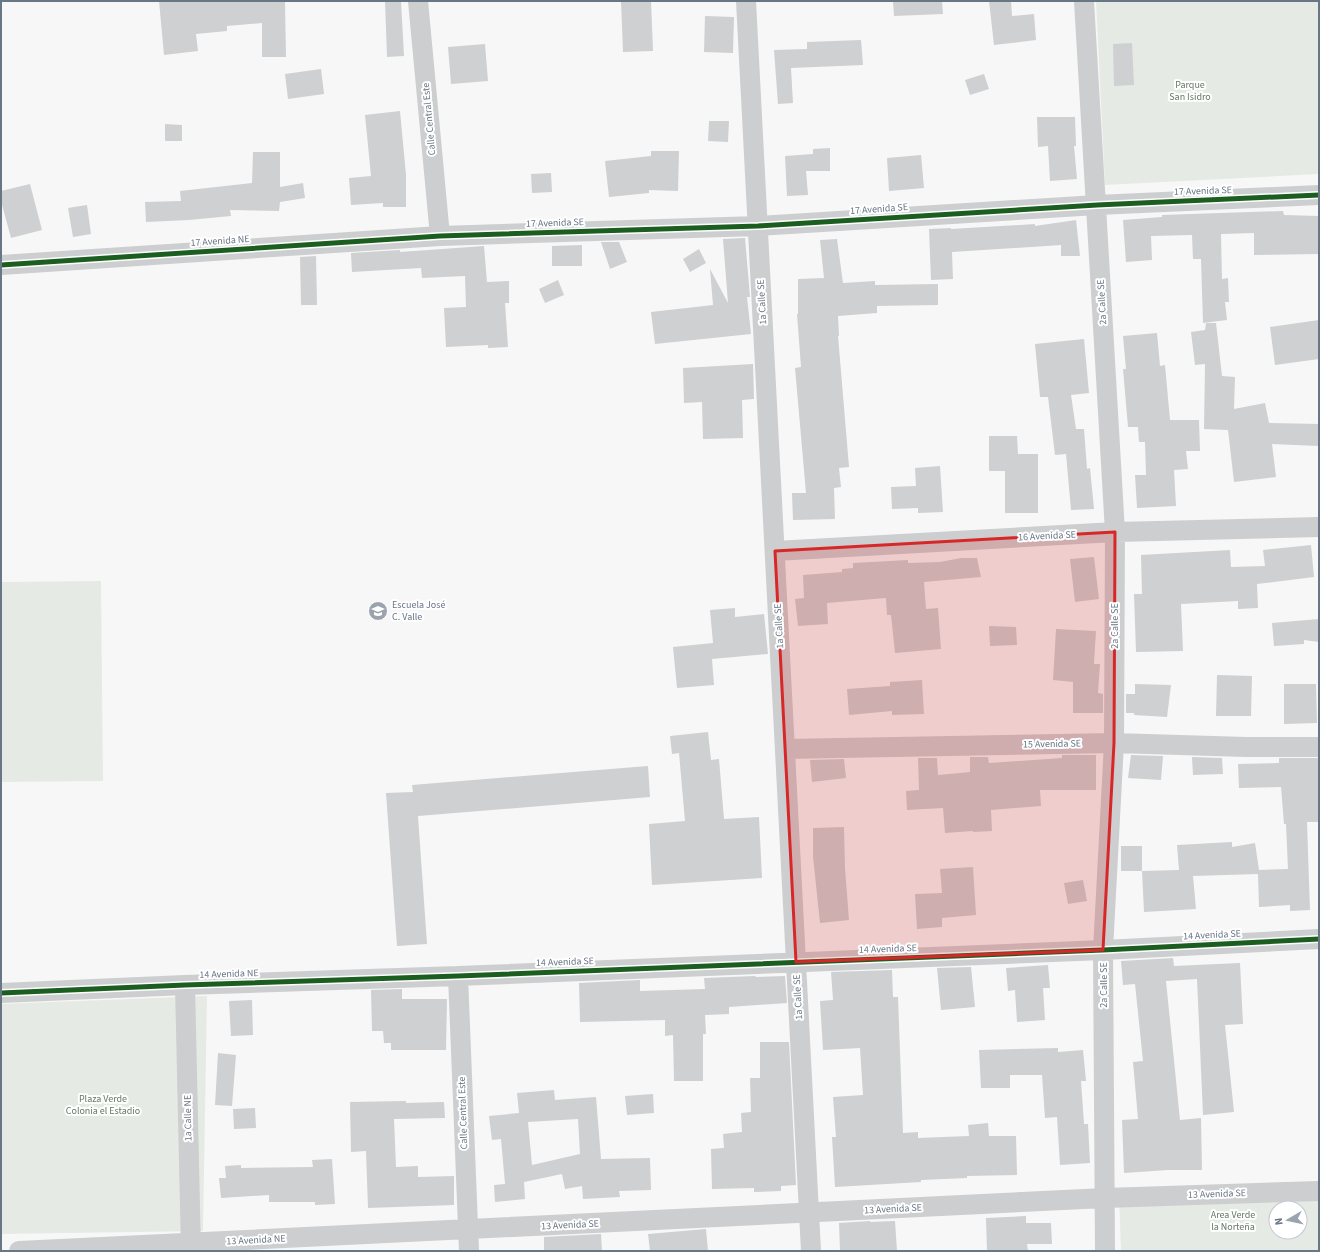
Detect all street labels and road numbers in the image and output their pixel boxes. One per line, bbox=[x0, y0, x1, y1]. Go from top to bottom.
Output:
street label: Calle Central Este bbox=[419, 82, 439, 156]
street label: 17 Avenida SE bbox=[1174, 183, 1232, 199]
street label: 17 Avenida SE bbox=[850, 200, 908, 218]
street label: 17 Avenida SE bbox=[526, 215, 584, 231]
street label: 17 Avenida NE bbox=[190, 232, 250, 250]
street label: 1a Calle SE bbox=[754, 279, 770, 325]
street label: 2a Calle SE bbox=[1094, 279, 1110, 325]
street label: 16 Avenida SE bbox=[1018, 527, 1076, 545]
street label: 1a Calle SE bbox=[771, 603, 787, 649]
street label: 2a Calle SE bbox=[1108, 603, 1122, 649]
street label: 15 Avenida SE bbox=[1023, 736, 1081, 752]
street label: 14 Avenida SE bbox=[1183, 926, 1241, 944]
street label: 14 Avenida SE bbox=[859, 941, 917, 957]
street label: 14 Avenida SE bbox=[536, 954, 594, 970]
street label: 2a Calle SE bbox=[1097, 962, 1111, 1008]
street label: 14 Avenida NE bbox=[199, 966, 259, 982]
street label: 1a Calle SE bbox=[790, 974, 806, 1020]
street label: Calle Central Este bbox=[455, 1076, 471, 1150]
street label: 1a Calle NE bbox=[181, 1095, 195, 1141]
street label: 13 Avenida SE bbox=[1188, 1186, 1246, 1202]
street label: 13 Avenida SE bbox=[864, 1200, 922, 1218]
street label: 13 Avenida SE bbox=[541, 1216, 599, 1234]
street label: 13 Avenida NE bbox=[226, 1231, 286, 1249]

